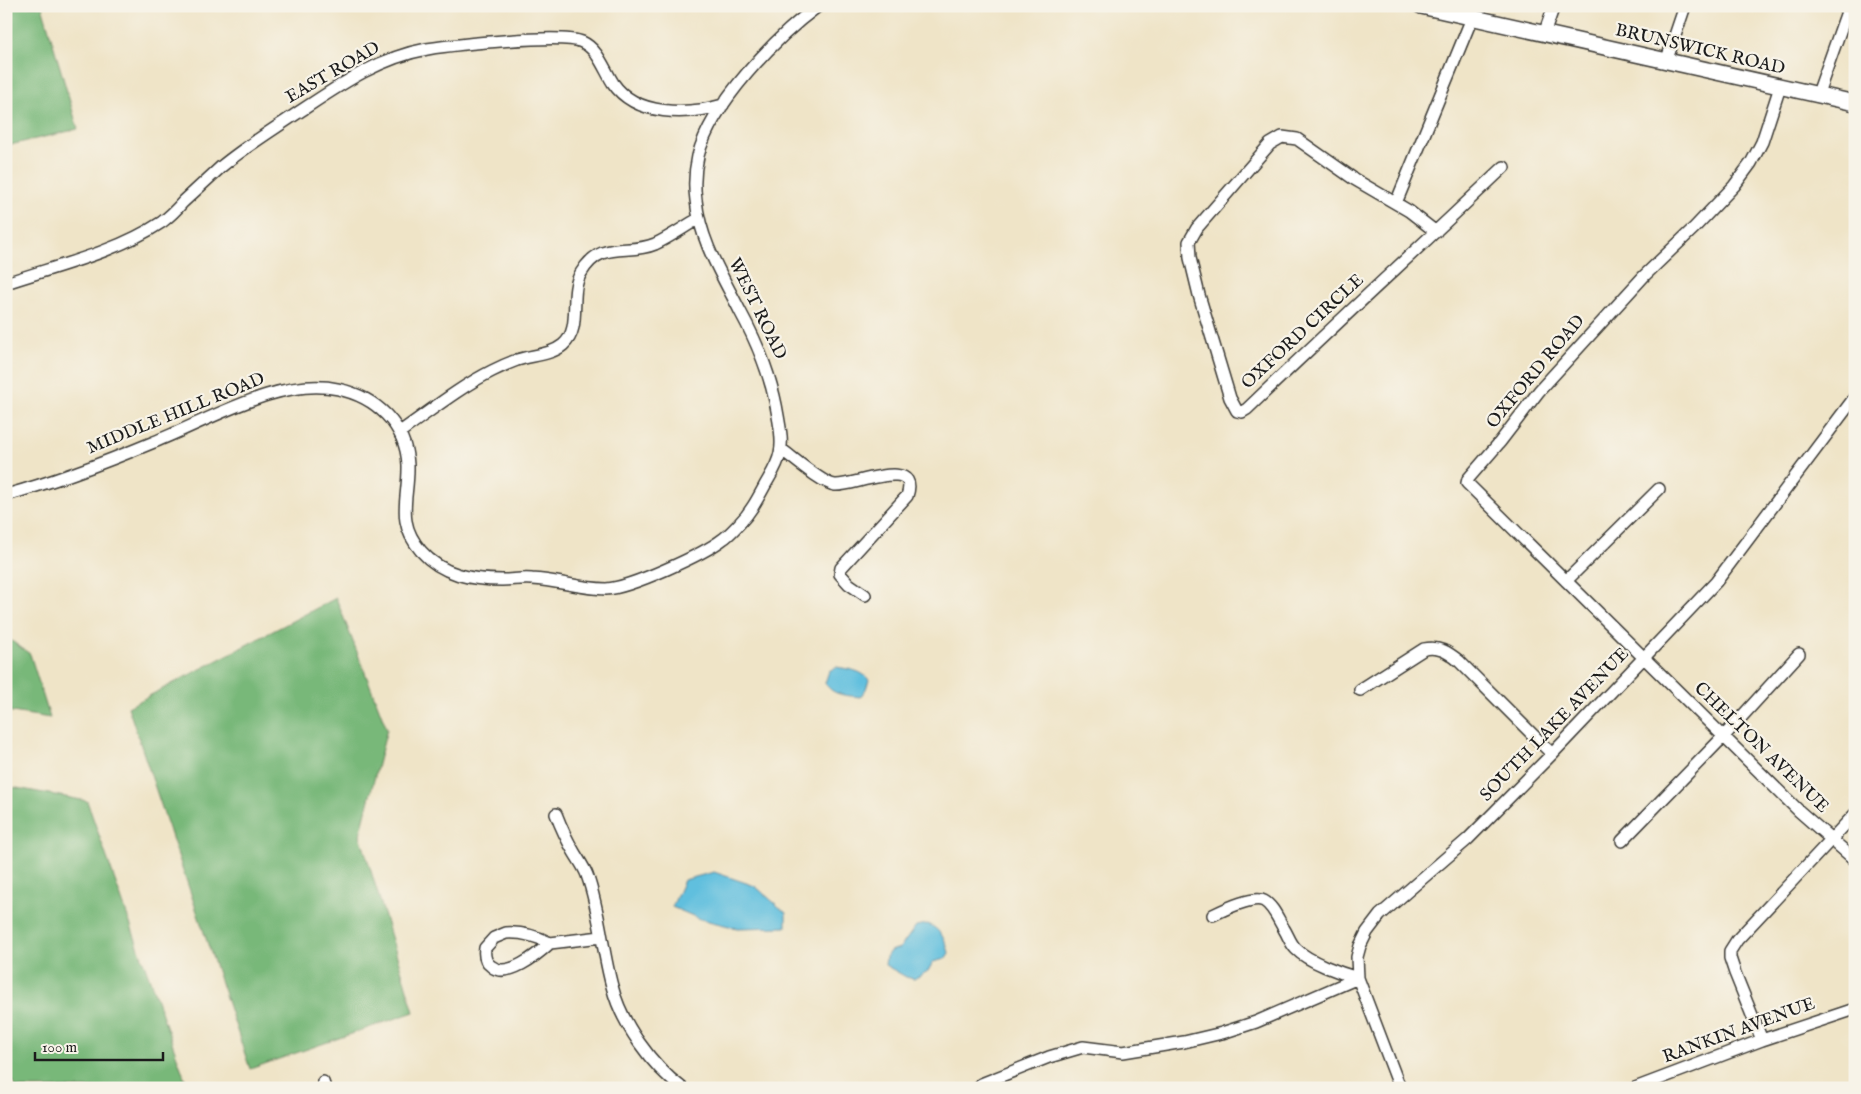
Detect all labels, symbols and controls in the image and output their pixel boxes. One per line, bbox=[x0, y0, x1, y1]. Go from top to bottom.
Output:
street label: BRUNSWICK ROAD bbox=[1613, 19, 1787, 81]
street label: EAST ROAD bbox=[282, 37, 384, 109]
street label: WEST ROAD bbox=[722, 254, 792, 364]
street label: OXFORD CIRCLE bbox=[1237, 269, 1369, 395]
street label: OXFORD ROAD bbox=[1482, 310, 1590, 434]
street label: MIDDLE HILL ROAD bbox=[84, 368, 268, 460]
street label: SOUTH LAKE AVENUE bbox=[1475, 643, 1635, 807]
street label: CHELTON AVENUE bbox=[1689, 678, 1833, 818]
street label: RANKIN AVENUE bbox=[1660, 993, 1818, 1069]
scale bar bbox=[35, 1029, 162, 1061]
text: 100 m bbox=[42, 1038, 78, 1057]

